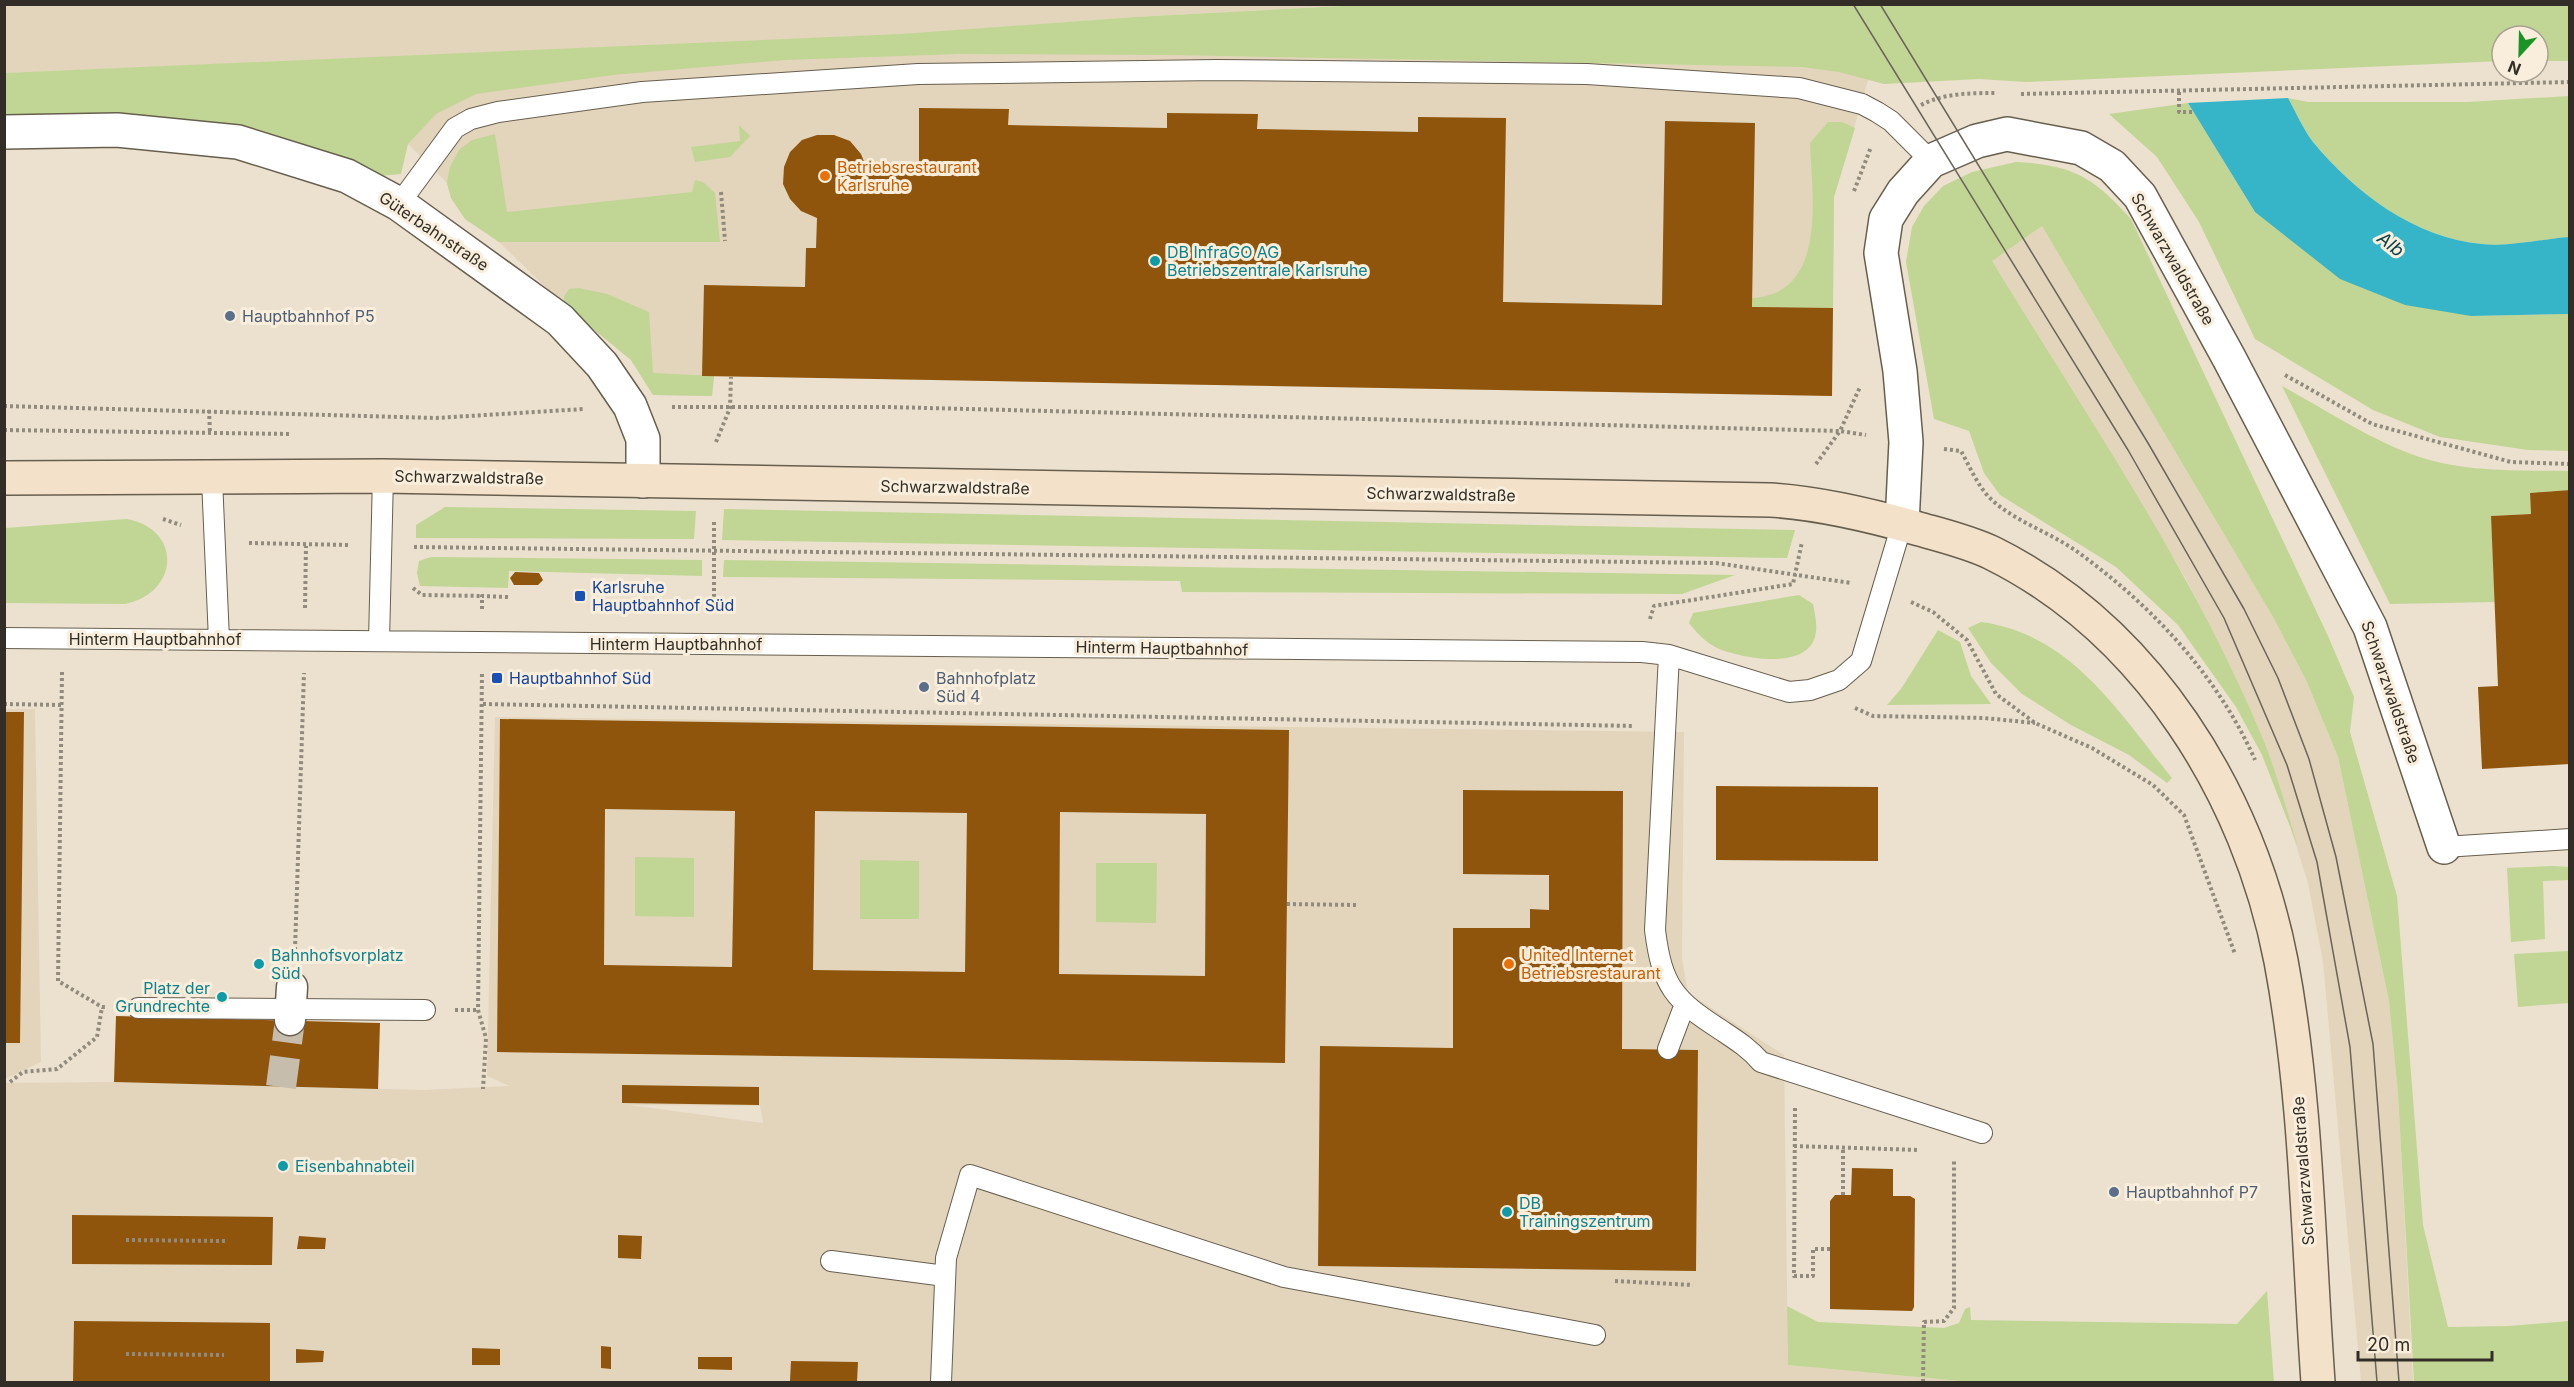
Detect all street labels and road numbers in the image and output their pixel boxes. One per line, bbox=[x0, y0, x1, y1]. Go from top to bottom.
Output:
street label: Güterbahnstraße bbox=[375, 187, 493, 275]
street label: Schwarzwaldstraße bbox=[2127, 189, 2219, 329]
street label: Schwarzwaldstraße bbox=[394, 466, 544, 488]
street label: Schwarzwaldstraße bbox=[880, 476, 1030, 498]
street label: Schwarzwaldstraße bbox=[1366, 483, 1516, 505]
street label: Schwarzwaldstraße bbox=[2357, 618, 2425, 766]
street label: Hinterm Hauptbahnhof bbox=[69, 629, 241, 649]
street label: Hinterm Hauptbahnhof bbox=[590, 634, 762, 654]
street label: Hinterm Hauptbahnhof bbox=[1076, 636, 1249, 660]
street label: Schwarzwaldstraße bbox=[2288, 1096, 2318, 1246]

